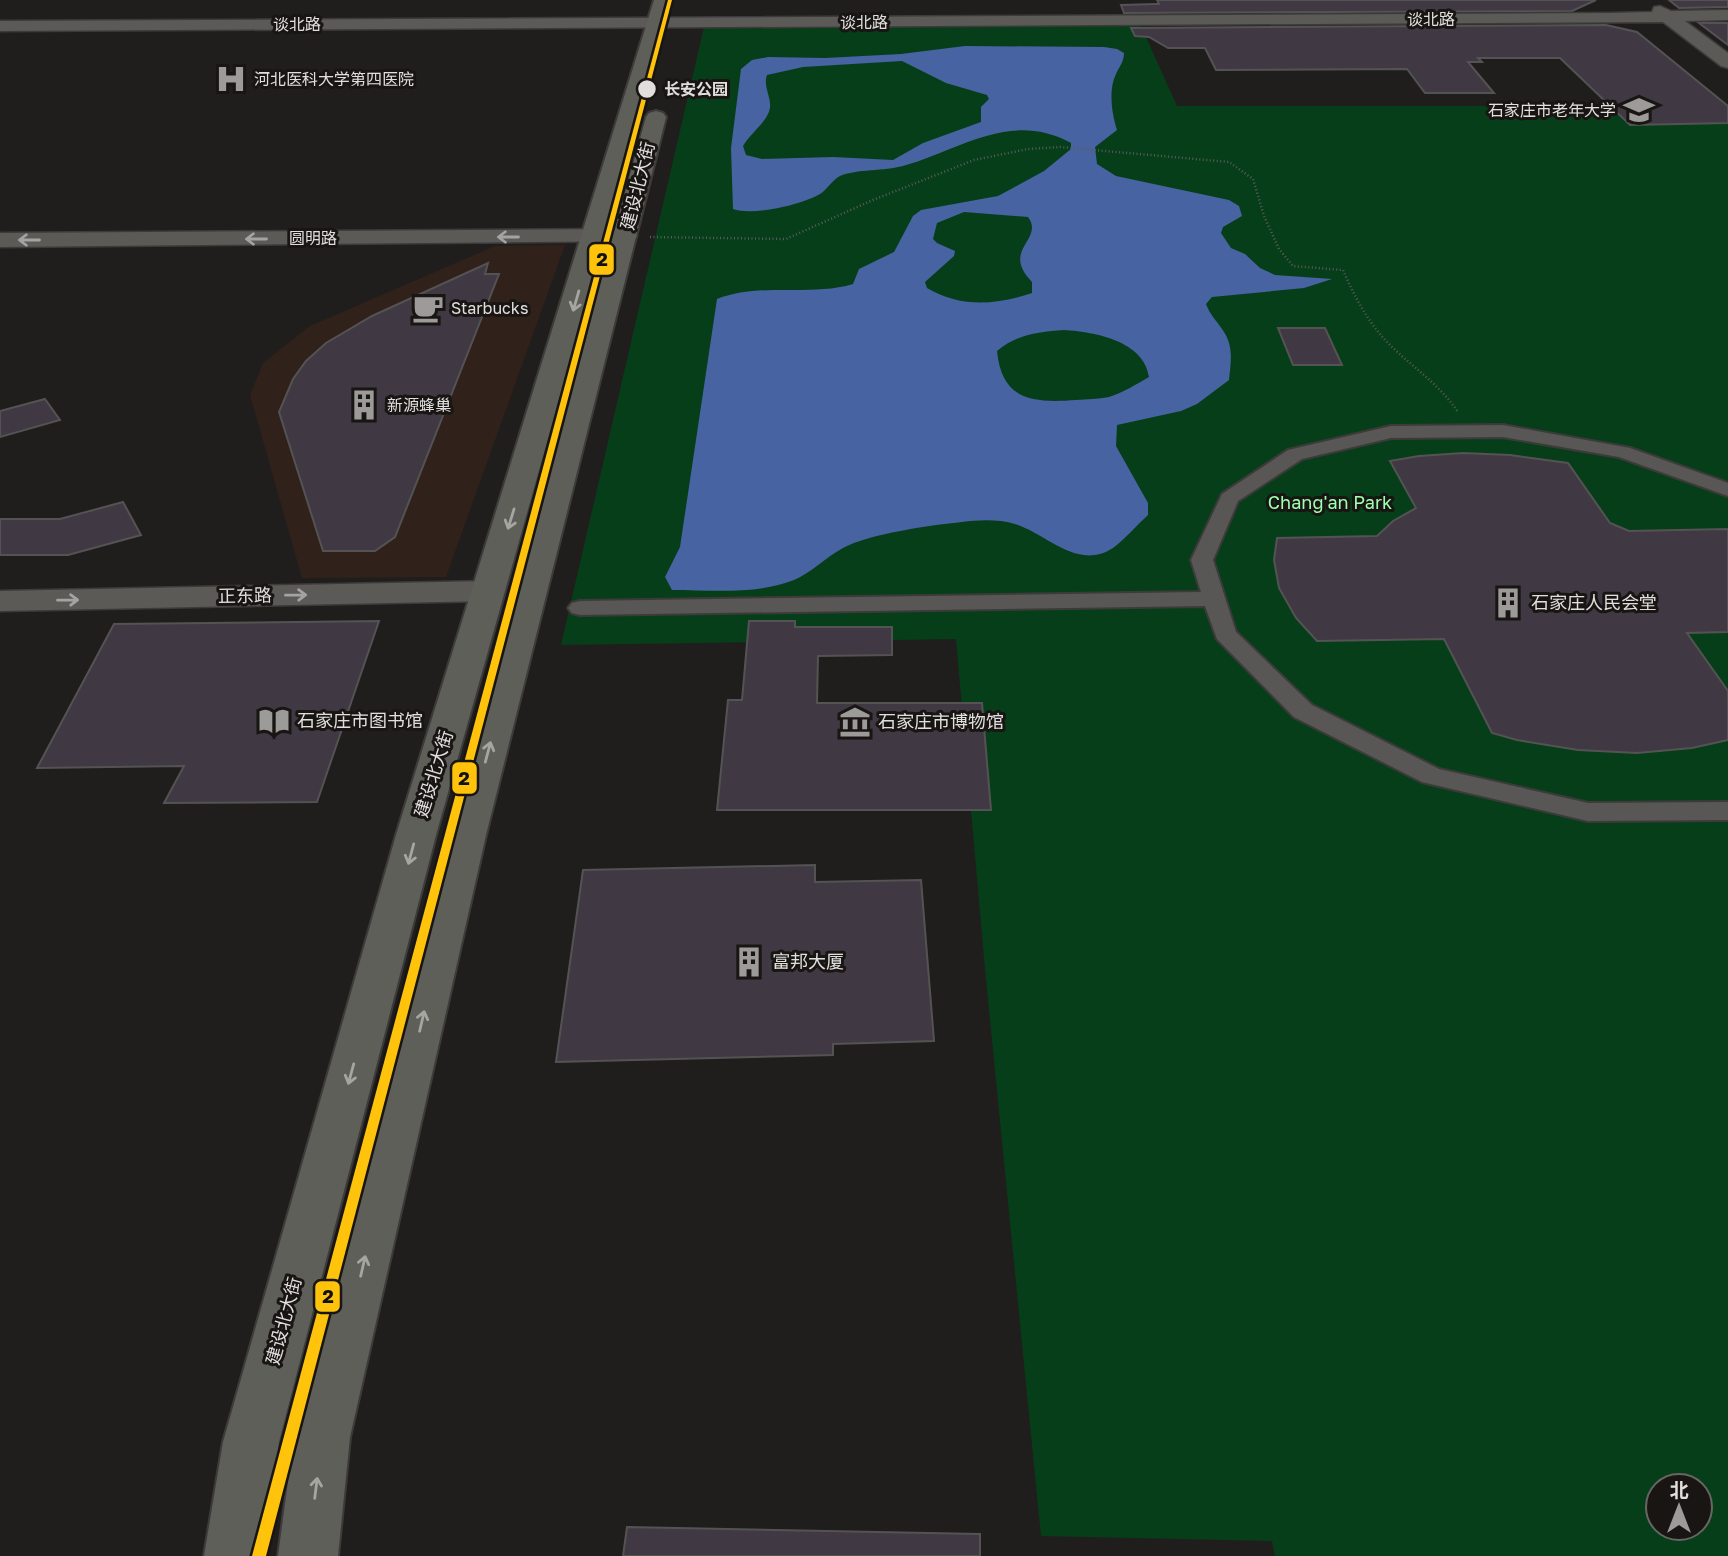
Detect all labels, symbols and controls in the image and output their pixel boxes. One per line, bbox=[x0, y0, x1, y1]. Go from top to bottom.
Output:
street label: 谈北路 bbox=[1407, 9, 1455, 29]
street label: 谈北路 bbox=[840, 12, 888, 32]
street label: 谈北路 bbox=[273, 14, 321, 34]
hospital icon: 河北医科大学第四医院 bbox=[214, 62, 248, 96]
place label: 河北医科大学第四医院 bbox=[254, 69, 414, 89]
marker: 长安公园 bbox=[636, 78, 658, 100]
place label: 长安公园 bbox=[664, 79, 728, 99]
school or university icon: 石家庄市老年大学 bbox=[1622, 93, 1656, 127]
place label: 石家庄市老年大学 bbox=[1488, 100, 1616, 120]
street label: 建设北大街 bbox=[615, 139, 659, 232]
street label: 圆明路 bbox=[289, 228, 337, 248]
one-way arrow bbox=[497, 230, 520, 244]
one-way arrow bbox=[245, 232, 268, 246]
one-way arrow bbox=[18, 233, 41, 247]
line badge: 2 bbox=[588, 243, 615, 276]
text: 2 bbox=[596, 247, 608, 270]
one-way arrow bbox=[569, 290, 582, 312]
cafe icon: Starbucks bbox=[411, 291, 445, 325]
place label: Starbucks bbox=[451, 298, 528, 318]
building icon: 新源蜂巢 bbox=[347, 388, 381, 422]
place label: 新源蜂巢 bbox=[387, 395, 451, 415]
park label: Chang'an Park bbox=[1268, 491, 1392, 513]
one-way arrow bbox=[503, 508, 516, 530]
street label: 正东路 bbox=[218, 584, 272, 606]
building icon: 石家庄人民会堂 bbox=[1491, 586, 1525, 620]
one-way arrow bbox=[284, 588, 307, 601]
place label: 石家庄人民会堂 bbox=[1531, 591, 1657, 613]
one-way arrow bbox=[56, 593, 79, 606]
library icon: 石家庄市图书馆 bbox=[257, 704, 291, 738]
museum icon: 石家庄市博物馆 bbox=[838, 705, 872, 739]
place label: 石家庄市图书馆 bbox=[297, 709, 423, 731]
place label: 石家庄市博物馆 bbox=[878, 710, 1004, 732]
street label: 建设北大街 bbox=[409, 727, 457, 820]
one-way arrow bbox=[482, 742, 495, 764]
line badge: 2 bbox=[451, 761, 478, 795]
text: 2 bbox=[458, 766, 470, 789]
one-way arrow bbox=[404, 842, 417, 865]
building icon: 富邦大厦 bbox=[732, 945, 766, 979]
place label: 富邦大厦 bbox=[772, 950, 844, 972]
one-way arrow bbox=[415, 1010, 429, 1033]
one-way arrow bbox=[344, 1062, 357, 1085]
one-way arrow bbox=[357, 1255, 370, 1278]
street label: 建设北大街 bbox=[261, 1274, 305, 1367]
line badge: 2 bbox=[314, 1280, 341, 1313]
text: 2 bbox=[322, 1284, 334, 1307]
north arrow bbox=[1644, 1472, 1714, 1542]
one-way arrow bbox=[310, 1477, 323, 1500]
text: 北 bbox=[1669, 1478, 1689, 1501]

